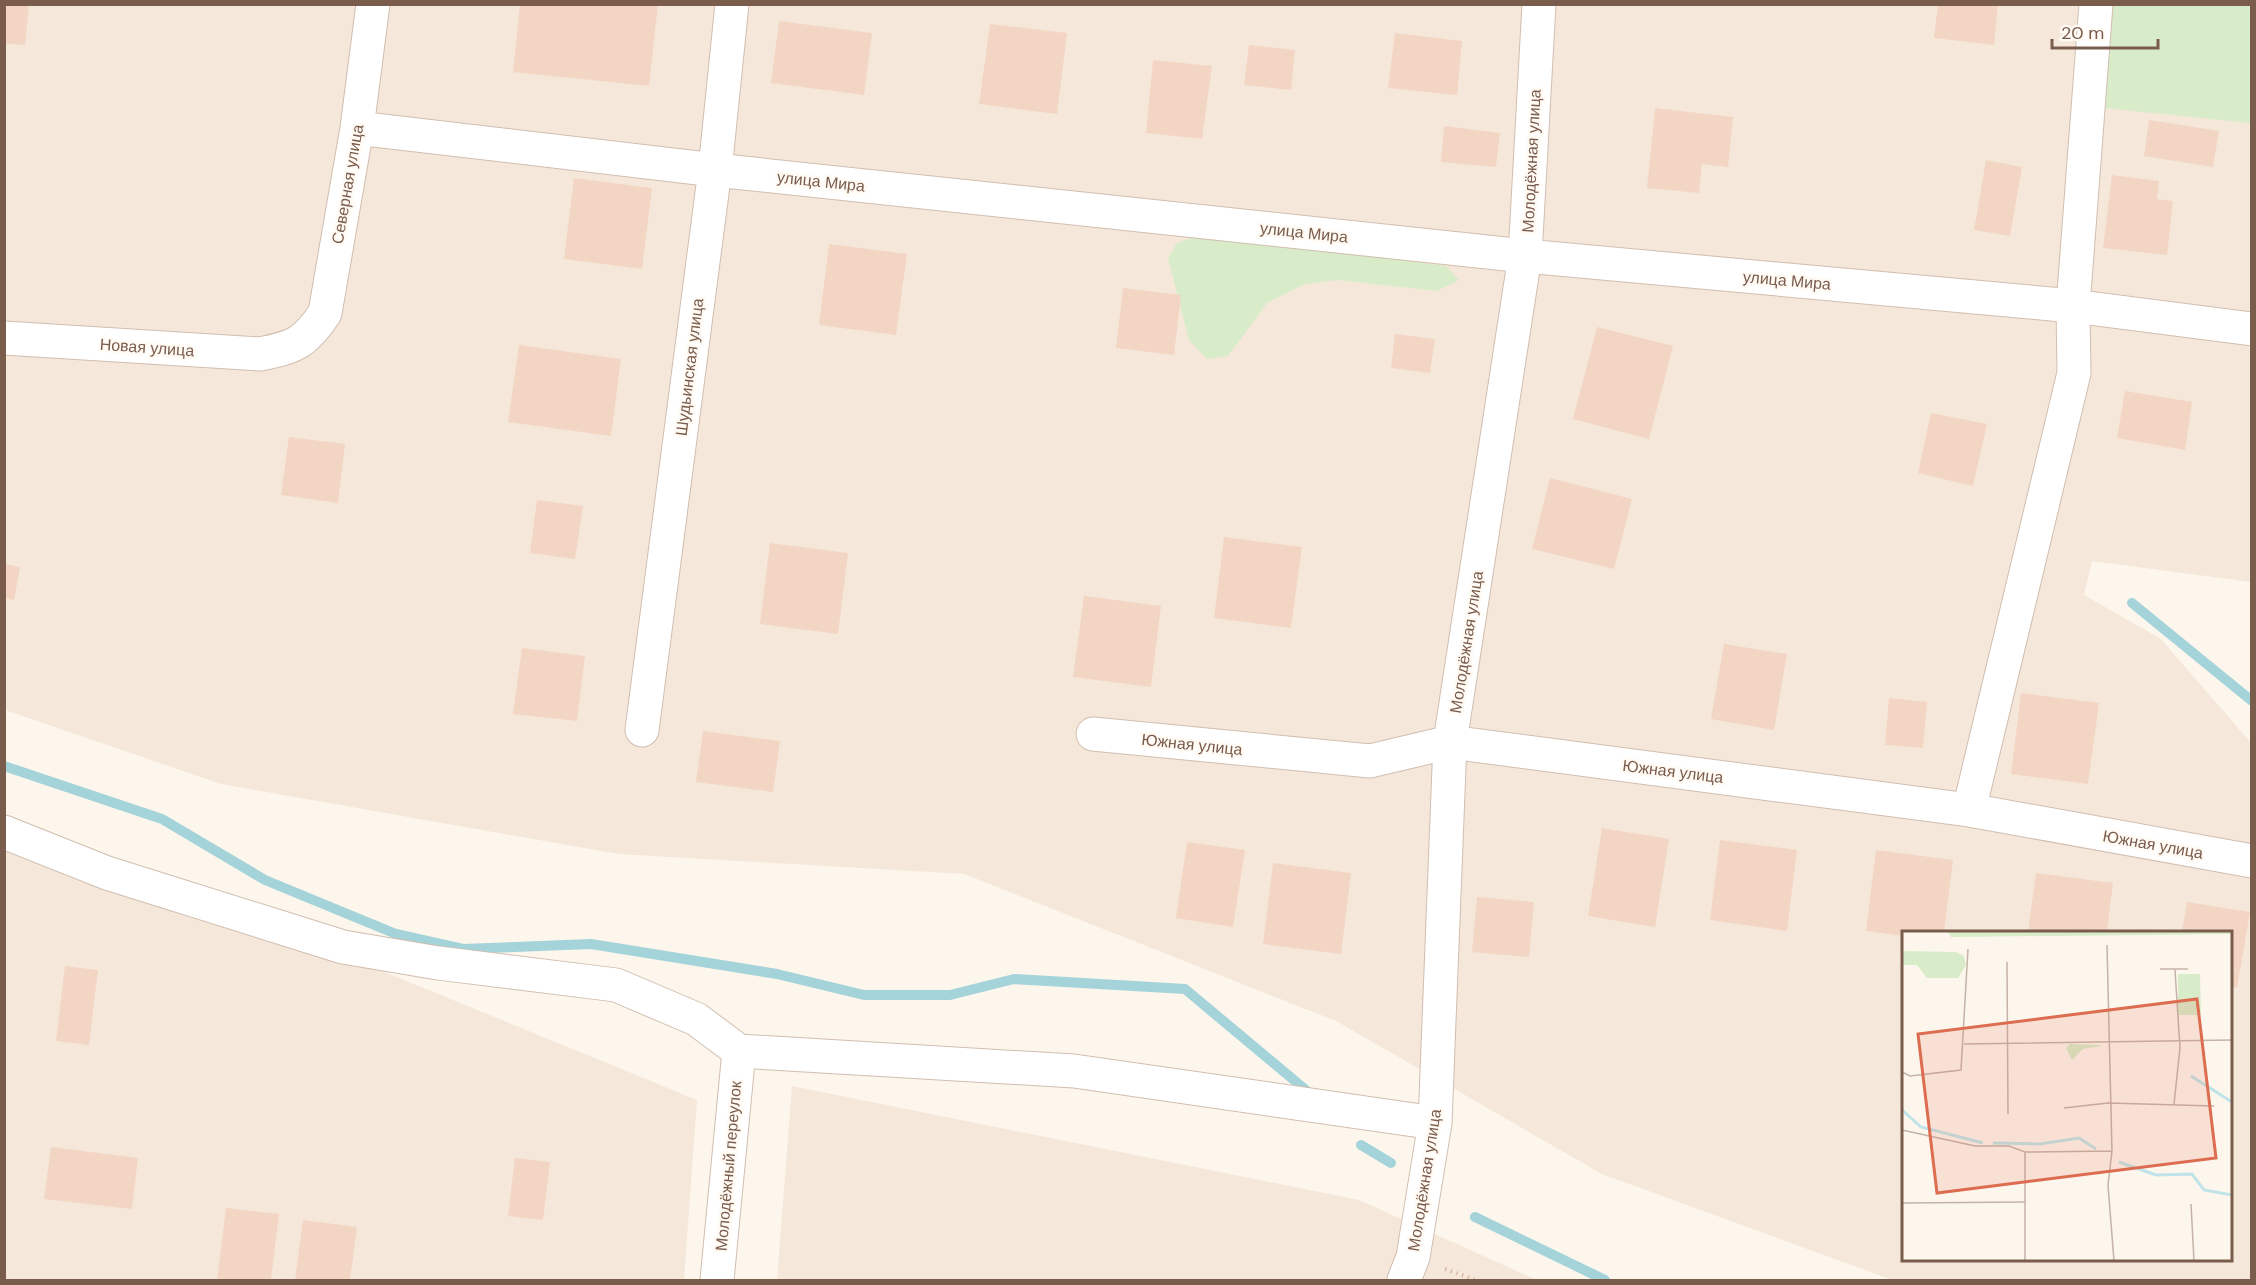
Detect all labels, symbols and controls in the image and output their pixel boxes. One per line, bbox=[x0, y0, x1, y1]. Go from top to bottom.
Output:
scale bar bbox=[2052, 12, 2158, 50]
text: 20 m bbox=[2061, 21, 2104, 45]
street label: Молодёжная улица bbox=[1517, 89, 1546, 233]
street label: Северная улица bbox=[327, 122, 368, 246]
street label: улица Мира bbox=[776, 166, 866, 197]
street label: улица Мира bbox=[1259, 217, 1349, 248]
street label: улица Мира bbox=[1742, 266, 1832, 295]
street label: Шудьинская улица bbox=[671, 297, 708, 437]
street label: Новая улица bbox=[99, 334, 195, 361]
street label: Молодёжная улица bbox=[1445, 569, 1488, 715]
street label: Южная улица bbox=[1140, 729, 1244, 760]
street label: Южная улица bbox=[1621, 755, 1725, 788]
street label: Южная улица bbox=[2101, 825, 2205, 864]
inset map bbox=[1902, 931, 2232, 1261]
street label: Молодёжный переулок bbox=[711, 1079, 746, 1252]
street label: Молодёжная улица bbox=[1403, 1107, 1446, 1253]

